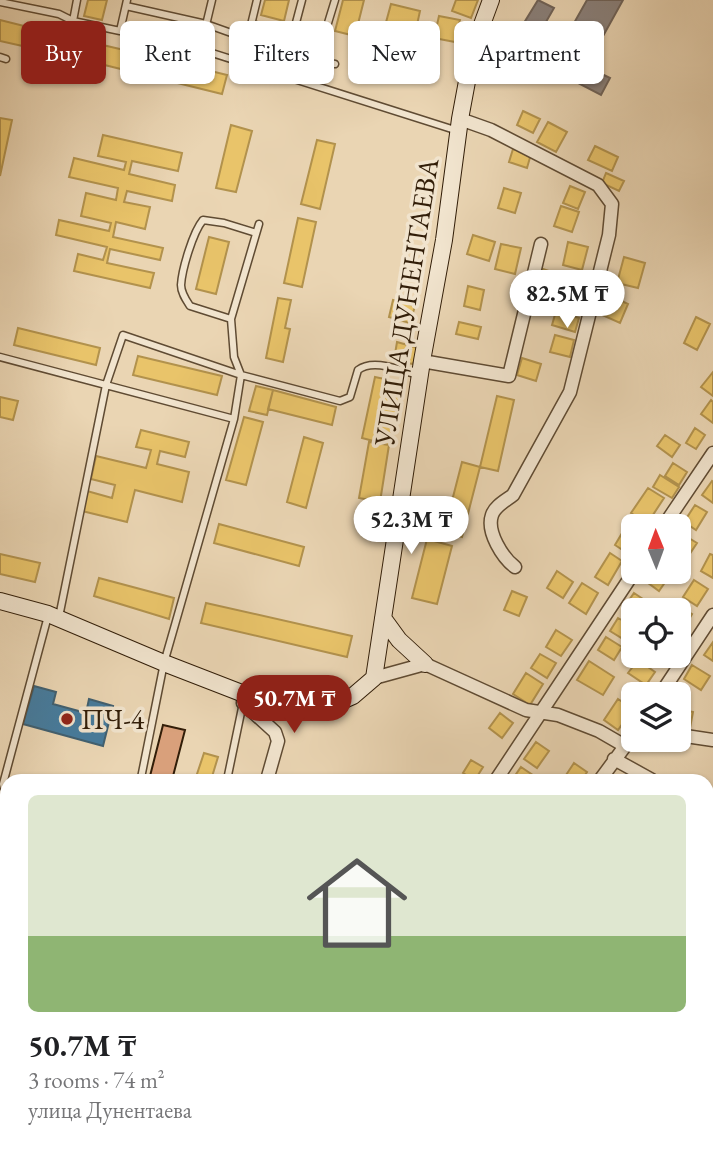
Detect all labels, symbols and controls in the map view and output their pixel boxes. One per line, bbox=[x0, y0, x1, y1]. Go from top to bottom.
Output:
chip: Buy bbox=[21, 21, 106, 84]
chip: Rent bbox=[120, 21, 215, 84]
chip: Filters bbox=[229, 21, 334, 84]
chip: New bbox=[348, 21, 440, 84]
chip: Apartment bbox=[454, 21, 604, 84]
street label: УЛИЦА ДУНЕНТАЕВА bbox=[365, 155, 447, 450]
pin: 82.5M ₸ bbox=[502, 270, 632, 330]
text: 82.5M ₸ bbox=[526, 278, 608, 308]
pin: 52.3M ₸ bbox=[346, 496, 476, 556]
text: 52.3M ₸ bbox=[370, 504, 452, 534]
north arrow bbox=[621, 514, 691, 584]
map controls bbox=[621, 514, 691, 752]
button: locate bbox=[621, 598, 691, 668]
pin: 50.7M ₸ bbox=[229, 676, 359, 735]
button: layers bbox=[621, 682, 691, 752]
text: 50.7M ₸ bbox=[253, 683, 335, 713]
place label: ПЧ-4 bbox=[81, 701, 145, 737]
marker: ПЧ-4 bbox=[59, 711, 75, 727]
icon: home bbox=[294, 840, 420, 966]
text: 50.7M ₸ bbox=[28, 1026, 136, 1065]
text: 3 rooms · 74 m² bbox=[28, 1065, 165, 1095]
text: улица Дунентаева bbox=[28, 1095, 192, 1125]

